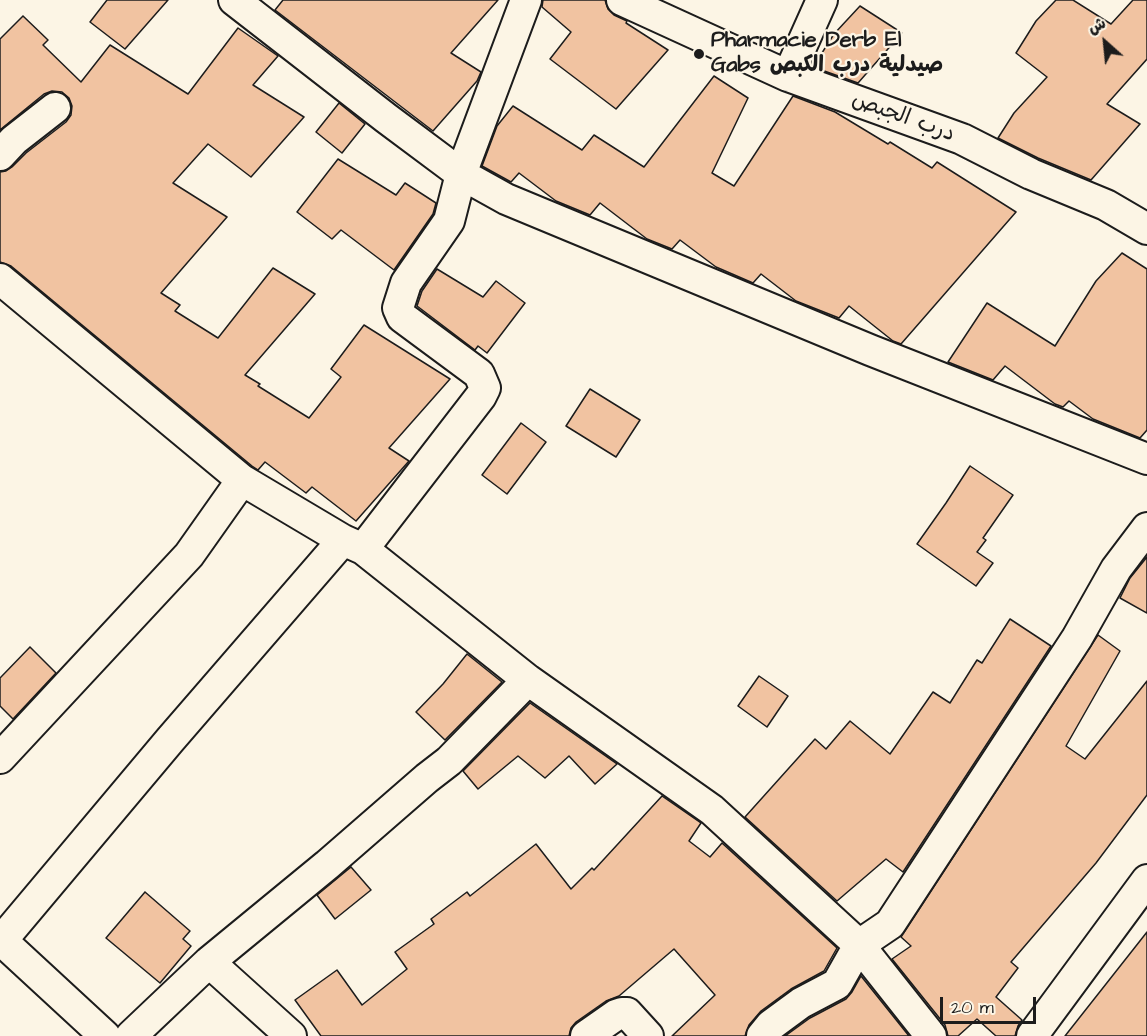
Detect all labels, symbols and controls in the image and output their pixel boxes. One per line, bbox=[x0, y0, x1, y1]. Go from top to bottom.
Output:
north arrow bbox=[1075, 12, 1135, 72]
text: ش bbox=[1084, 12, 1110, 40]
place label: Pharmacie Derb El Gabs صيدلية درب الكبص bbox=[711, 28, 943, 80]
marker: Pharmacie Derb El Gabs صيدلية درب الكبص bbox=[692, 47, 706, 61]
street label: درب الجبص bbox=[848, 87, 958, 149]
scale bar bbox=[943, 985, 1039, 1023]
text: 20 m bbox=[951, 995, 994, 1020]

